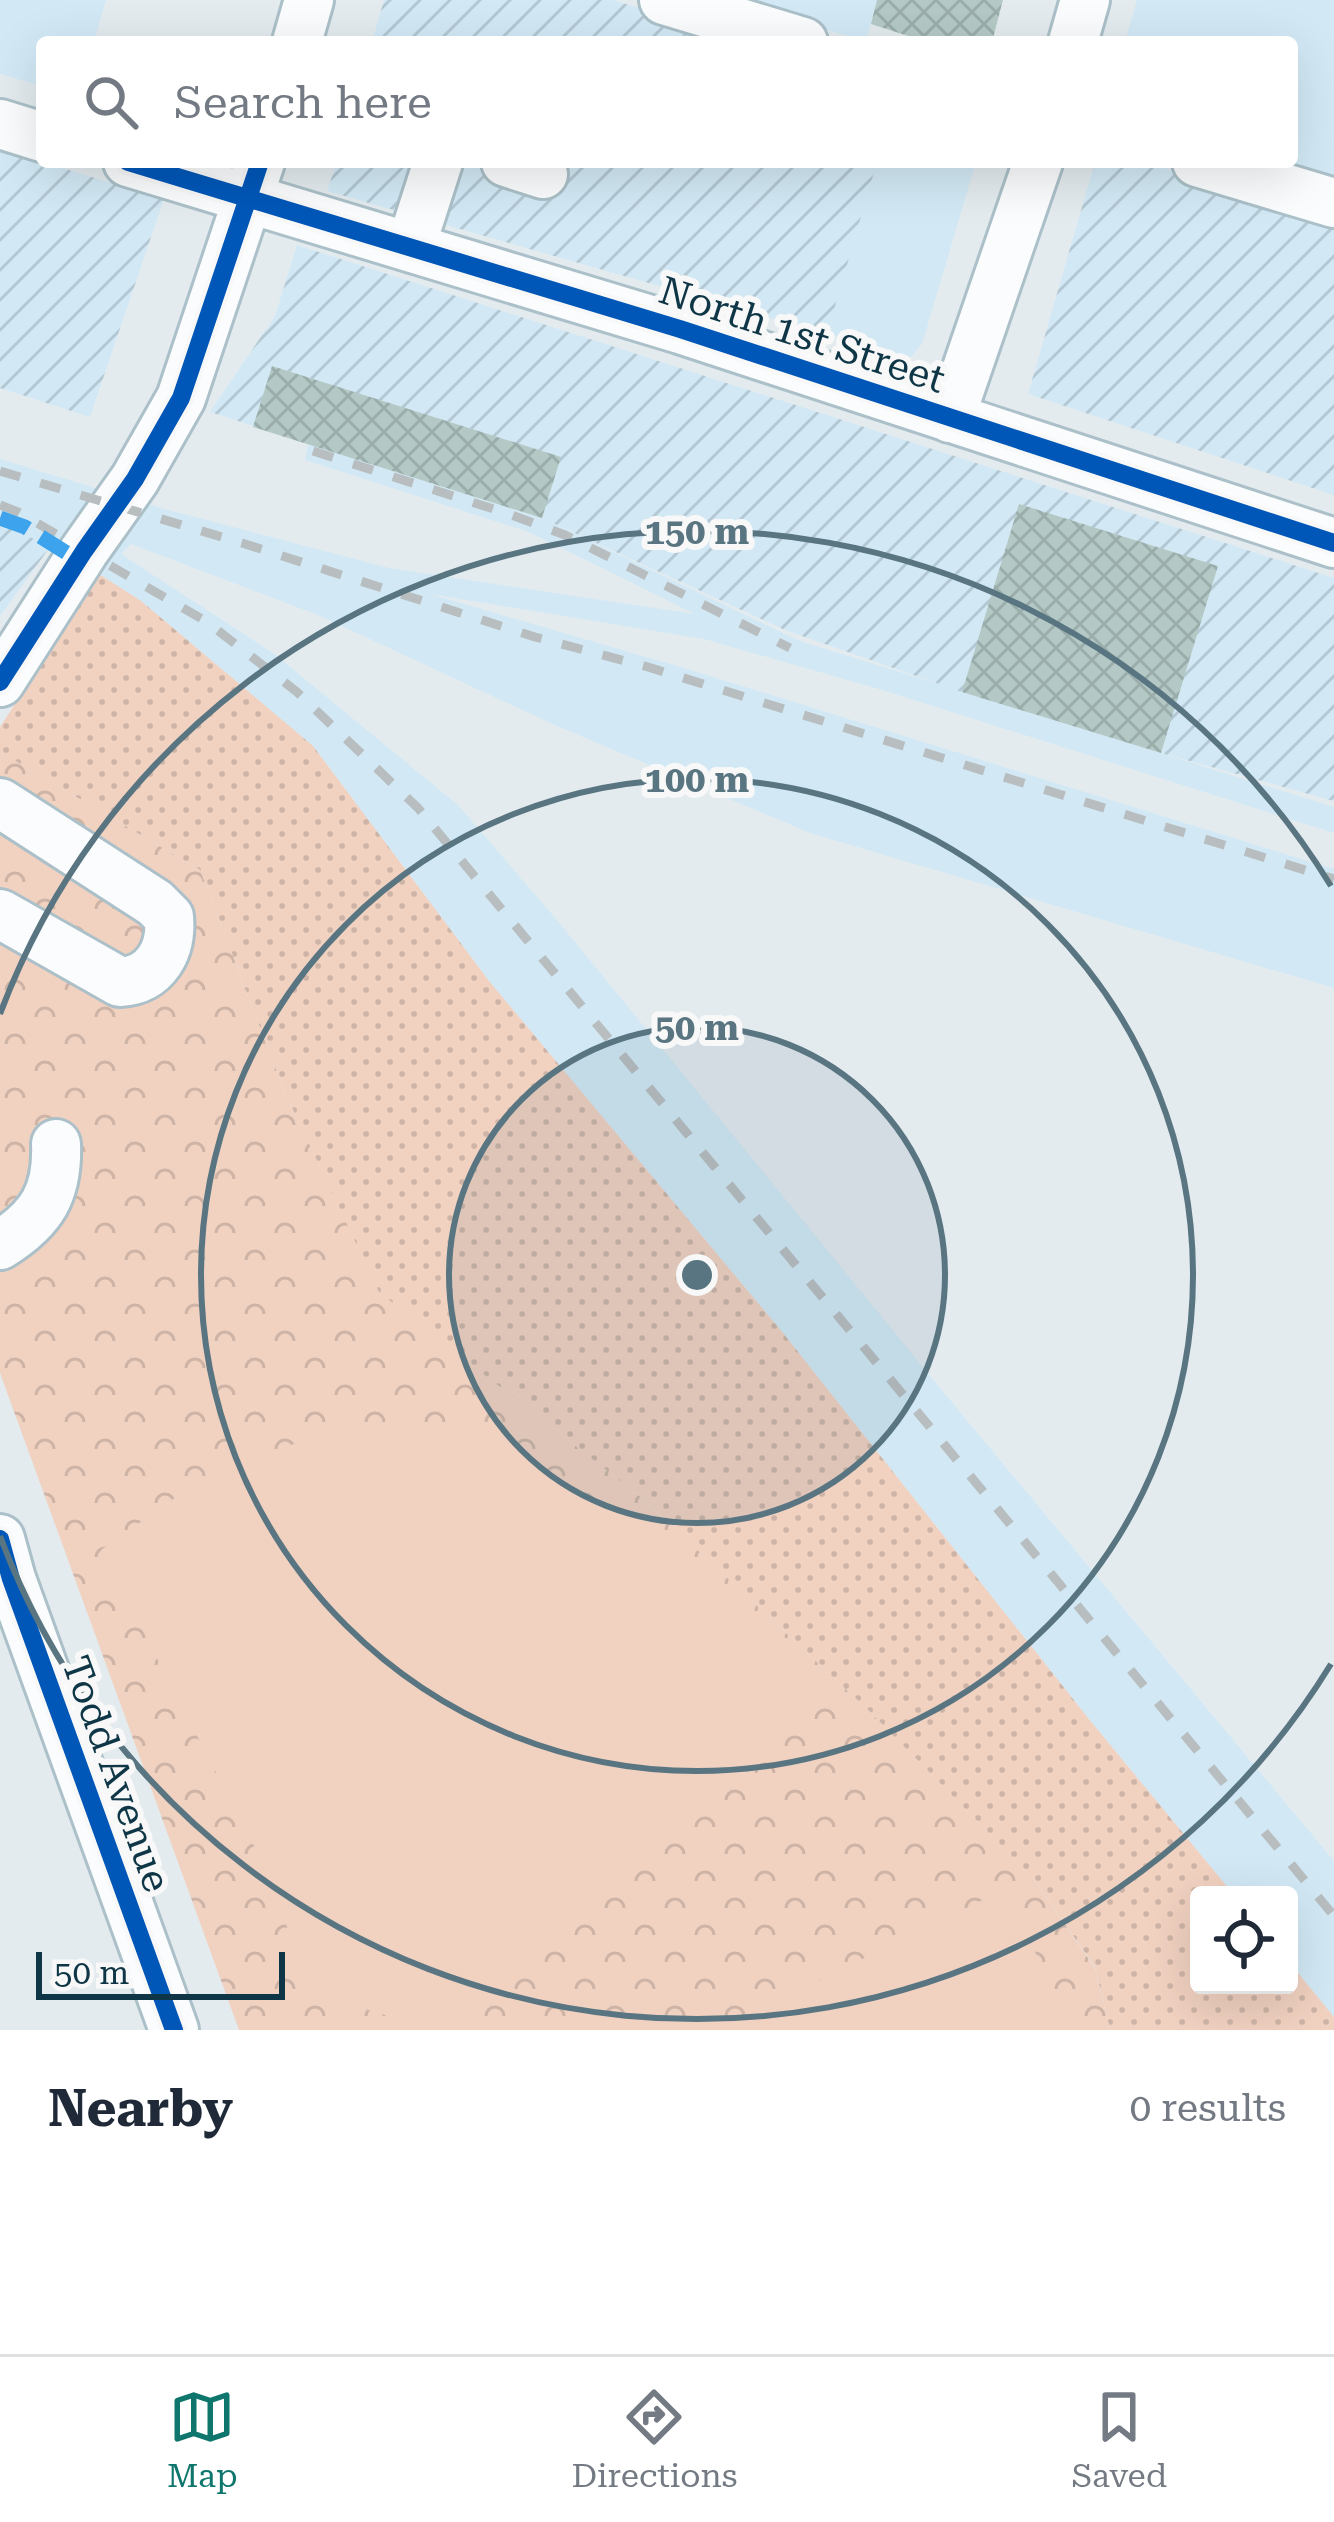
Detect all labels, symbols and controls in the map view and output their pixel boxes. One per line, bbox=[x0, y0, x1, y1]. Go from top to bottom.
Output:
search box bbox=[36, 36, 1298, 168]
icon: search bbox=[78, 69, 144, 135]
text: Search here bbox=[174, 76, 432, 129]
street label: North 1st Street bbox=[653, 267, 951, 403]
text: 150 m bbox=[645, 511, 749, 553]
text: 100 m bbox=[645, 759, 749, 801]
text: 50 m bbox=[655, 1007, 739, 1049]
centre of rings bbox=[676, 1254, 718, 1296]
street label: Todd Avenue bbox=[52, 1650, 180, 1898]
map controls bbox=[1190, 1886, 1298, 1994]
button: locate bbox=[1190, 1886, 1298, 1994]
scale bar bbox=[36, 1946, 285, 1999]
text: 50 m bbox=[54, 1953, 129, 1992]
text: Nearby bbox=[48, 2079, 233, 2138]
text: 0 results bbox=[1129, 2085, 1286, 2131]
tab: Map bbox=[167, 2384, 238, 2495]
tab: Directions bbox=[571, 2384, 737, 2495]
tab: Saved bbox=[1071, 2384, 1167, 2495]

